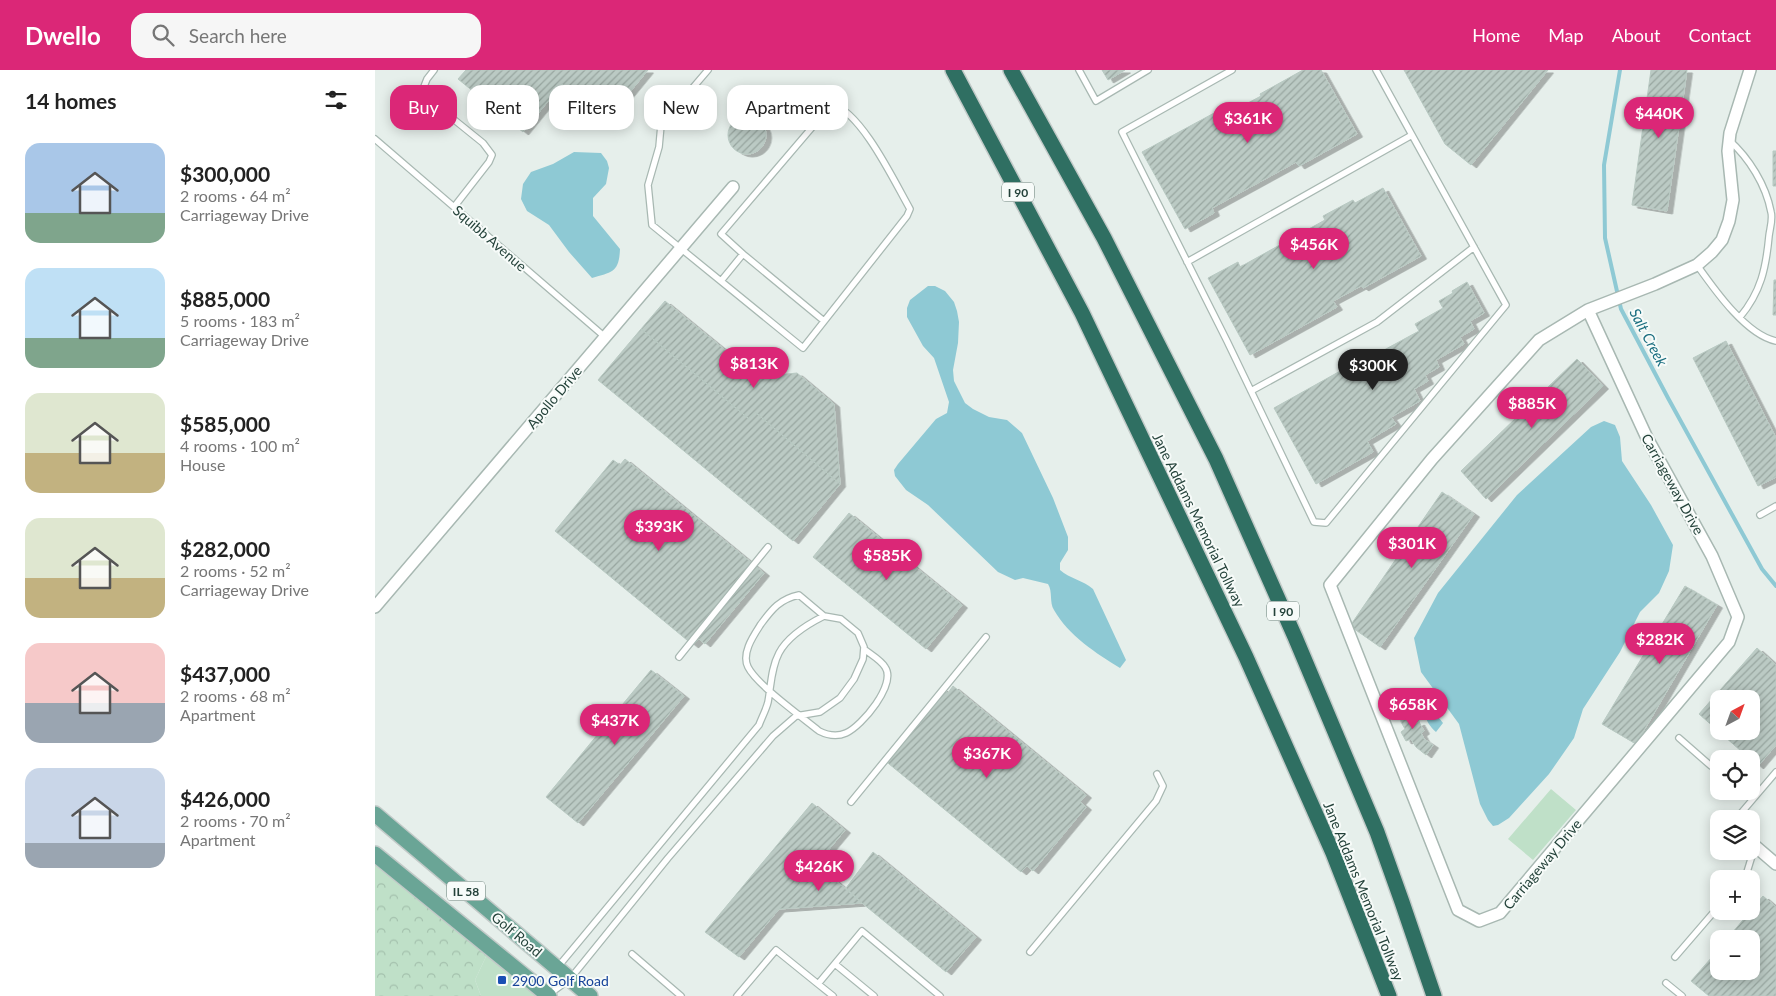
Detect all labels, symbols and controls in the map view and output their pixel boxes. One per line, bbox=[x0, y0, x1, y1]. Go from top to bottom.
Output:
search box bbox=[131, 13, 481, 58]
text: Dwello bbox=[25, 21, 101, 50]
icon: search bbox=[149, 21, 177, 49]
text: Search here bbox=[189, 24, 287, 47]
text: Home bbox=[1472, 24, 1520, 46]
text: Map bbox=[1548, 24, 1584, 46]
text: About bbox=[1612, 24, 1661, 46]
text: Contact bbox=[1689, 24, 1751, 46]
chip: Buy bbox=[390, 85, 457, 130]
chip: Rent bbox=[467, 85, 539, 130]
chip: Filters bbox=[549, 85, 634, 130]
chip: New bbox=[644, 85, 717, 130]
chip: Apartment bbox=[727, 85, 848, 130]
icon: filters bbox=[322, 86, 350, 114]
text: 14 homes bbox=[25, 88, 116, 113]
pin: $440K bbox=[1624, 97, 1694, 139]
pin: $361K bbox=[1213, 102, 1283, 144]
text: $440K bbox=[1635, 103, 1683, 122]
text: $361K bbox=[1224, 108, 1272, 127]
text: $300,000 bbox=[180, 161, 270, 186]
icon: home bbox=[65, 163, 125, 223]
road number: I 90 bbox=[1002, 182, 1034, 202]
text: 2 rooms · 64 m² bbox=[180, 186, 291, 205]
street label: Squibb Avenue bbox=[450, 202, 530, 274]
text: Carriageway Drive bbox=[180, 205, 309, 224]
pin: $456K bbox=[1279, 228, 1349, 270]
text: $456K bbox=[1290, 234, 1338, 253]
text: $885,000 bbox=[180, 286, 270, 311]
icon: home bbox=[65, 288, 125, 348]
water label: Salt Creek bbox=[1626, 305, 1672, 370]
text: 5 rooms · 183 m² bbox=[180, 311, 300, 330]
text: Carriageway Drive bbox=[180, 330, 309, 349]
pin: $813K bbox=[719, 346, 789, 389]
pin: $300K bbox=[1338, 348, 1408, 391]
text: $813K bbox=[730, 353, 778, 372]
text: $300K bbox=[1349, 355, 1397, 374]
street label: Apollo Drive bbox=[523, 362, 585, 432]
pin: $885K bbox=[1497, 386, 1567, 429]
text: $885K bbox=[1508, 393, 1556, 412]
text: $585,000 bbox=[180, 411, 270, 436]
icon: home bbox=[65, 413, 125, 473]
street label: Jane Addams Memorial Tollway bbox=[1149, 430, 1249, 611]
street label: Carriageway Drive bbox=[1638, 431, 1708, 537]
text: 4 rooms · 100 m² bbox=[180, 436, 300, 455]
text: House bbox=[180, 455, 225, 474]
pin: $393K bbox=[624, 510, 694, 552]
text: $393K bbox=[635, 516, 683, 535]
pin: $301K bbox=[1377, 526, 1447, 569]
text: $301K bbox=[1388, 533, 1436, 552]
text: $282,000 bbox=[180, 536, 270, 561]
icon: home bbox=[65, 538, 125, 598]
pin: $585K bbox=[852, 538, 922, 581]
text: $585K bbox=[863, 545, 911, 564]
text: 2 rooms · 52 m² bbox=[180, 561, 291, 580]
text: Carriageway Drive bbox=[180, 580, 309, 599]
road number: I 90 bbox=[1267, 602, 1299, 620]
pin: $282K bbox=[1625, 622, 1695, 665]
text: $282K bbox=[1636, 629, 1684, 648]
text: $437,000 bbox=[180, 661, 270, 686]
icon: home bbox=[65, 663, 125, 723]
text: 2 rooms · 68 m² bbox=[180, 686, 291, 705]
pin: $658K bbox=[1378, 688, 1448, 730]
north arrow bbox=[1710, 690, 1760, 740]
map controls bbox=[1710, 690, 1760, 980]
text: $658K bbox=[1389, 694, 1437, 713]
pin: $437K bbox=[580, 704, 650, 746]
text: Apartment bbox=[180, 705, 255, 724]
text: $437K bbox=[591, 710, 639, 729]
pin: $367K bbox=[952, 736, 1022, 779]
text: $367K bbox=[963, 743, 1011, 762]
button: locate bbox=[1710, 750, 1760, 800]
text: $426,000 bbox=[180, 786, 270, 811]
icon: home bbox=[65, 788, 125, 848]
street label: Jane Addams Memorial Tollway bbox=[1320, 799, 1408, 984]
button: layers bbox=[1710, 810, 1760, 860]
text: 2 rooms · 70 m² bbox=[180, 811, 291, 830]
street label: Carriageway Drive bbox=[1499, 815, 1585, 913]
text: Apartment bbox=[180, 830, 255, 849]
pin: $426K bbox=[784, 850, 854, 892]
text: $426K bbox=[795, 856, 843, 875]
button: + bbox=[1710, 870, 1760, 920]
road number: IL 58 bbox=[447, 881, 485, 900]
street label: Golf Road bbox=[488, 908, 546, 960]
button: − bbox=[1710, 930, 1760, 980]
place label: 2900 Golf Road bbox=[512, 972, 609, 989]
marker: 2900 Golf Road bbox=[496, 974, 508, 986]

